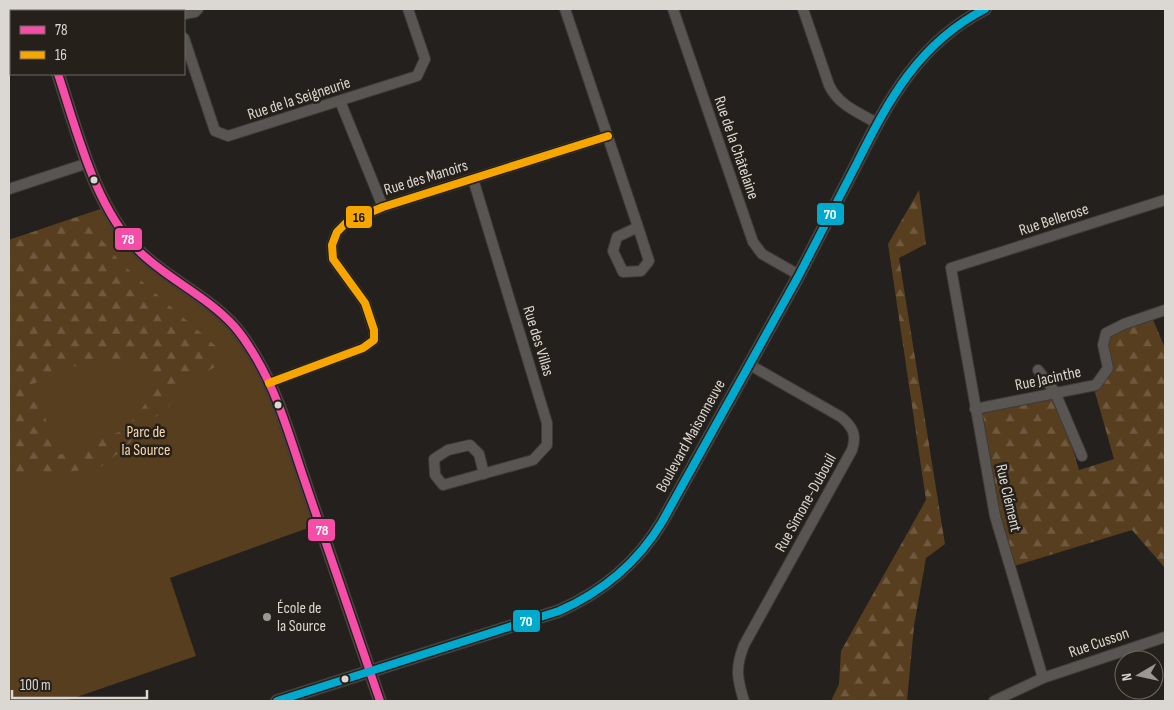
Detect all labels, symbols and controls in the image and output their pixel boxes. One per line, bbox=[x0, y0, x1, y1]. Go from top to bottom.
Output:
legend bbox=[10, 10, 185, 75]
text: 78 bbox=[55, 21, 68, 40]
text: 16 bbox=[55, 46, 67, 65]
street label: Rue de la Seigneurie bbox=[245, 73, 353, 125]
street label: Rue de la Châtelaine bbox=[709, 94, 763, 202]
street label: Rue des Manoirs bbox=[382, 156, 470, 200]
unlabelled marker bbox=[89, 175, 99, 185]
street label: Rue Bellerose bbox=[1017, 200, 1091, 240]
line badge: 70 bbox=[816, 202, 845, 226]
line badge: 16 bbox=[345, 205, 373, 229]
text: 70 bbox=[824, 206, 837, 223]
text: 16 bbox=[353, 209, 365, 226]
line badge: 78 bbox=[114, 227, 143, 251]
text: 78 bbox=[122, 231, 135, 248]
street label: Rue des Villas bbox=[518, 304, 558, 379]
street label: Rue Jacinthe bbox=[1013, 363, 1083, 395]
street label: Boulevard Maisonneuve bbox=[652, 376, 730, 496]
unlabelled marker bbox=[273, 400, 283, 410]
park label: Parc de la Source bbox=[122, 423, 170, 460]
street label: Rue Simone-Dubouil bbox=[771, 451, 841, 555]
street label: Rue Clément bbox=[991, 462, 1025, 534]
line badge: 78 bbox=[307, 518, 336, 542]
text: 78 bbox=[316, 522, 329, 539]
place label: École de la Source bbox=[277, 599, 326, 636]
line badge: 70 bbox=[512, 609, 541, 633]
marker: École de la Source bbox=[261, 611, 273, 623]
text: 70 bbox=[520, 613, 533, 630]
street label: Rue Cusson bbox=[1066, 624, 1132, 662]
north arrow bbox=[1114, 650, 1164, 700]
scale bar bbox=[12, 668, 148, 700]
text: N bbox=[1118, 672, 1136, 682]
unlabelled marker bbox=[340, 674, 350, 684]
text: 100 m bbox=[20, 676, 51, 695]

